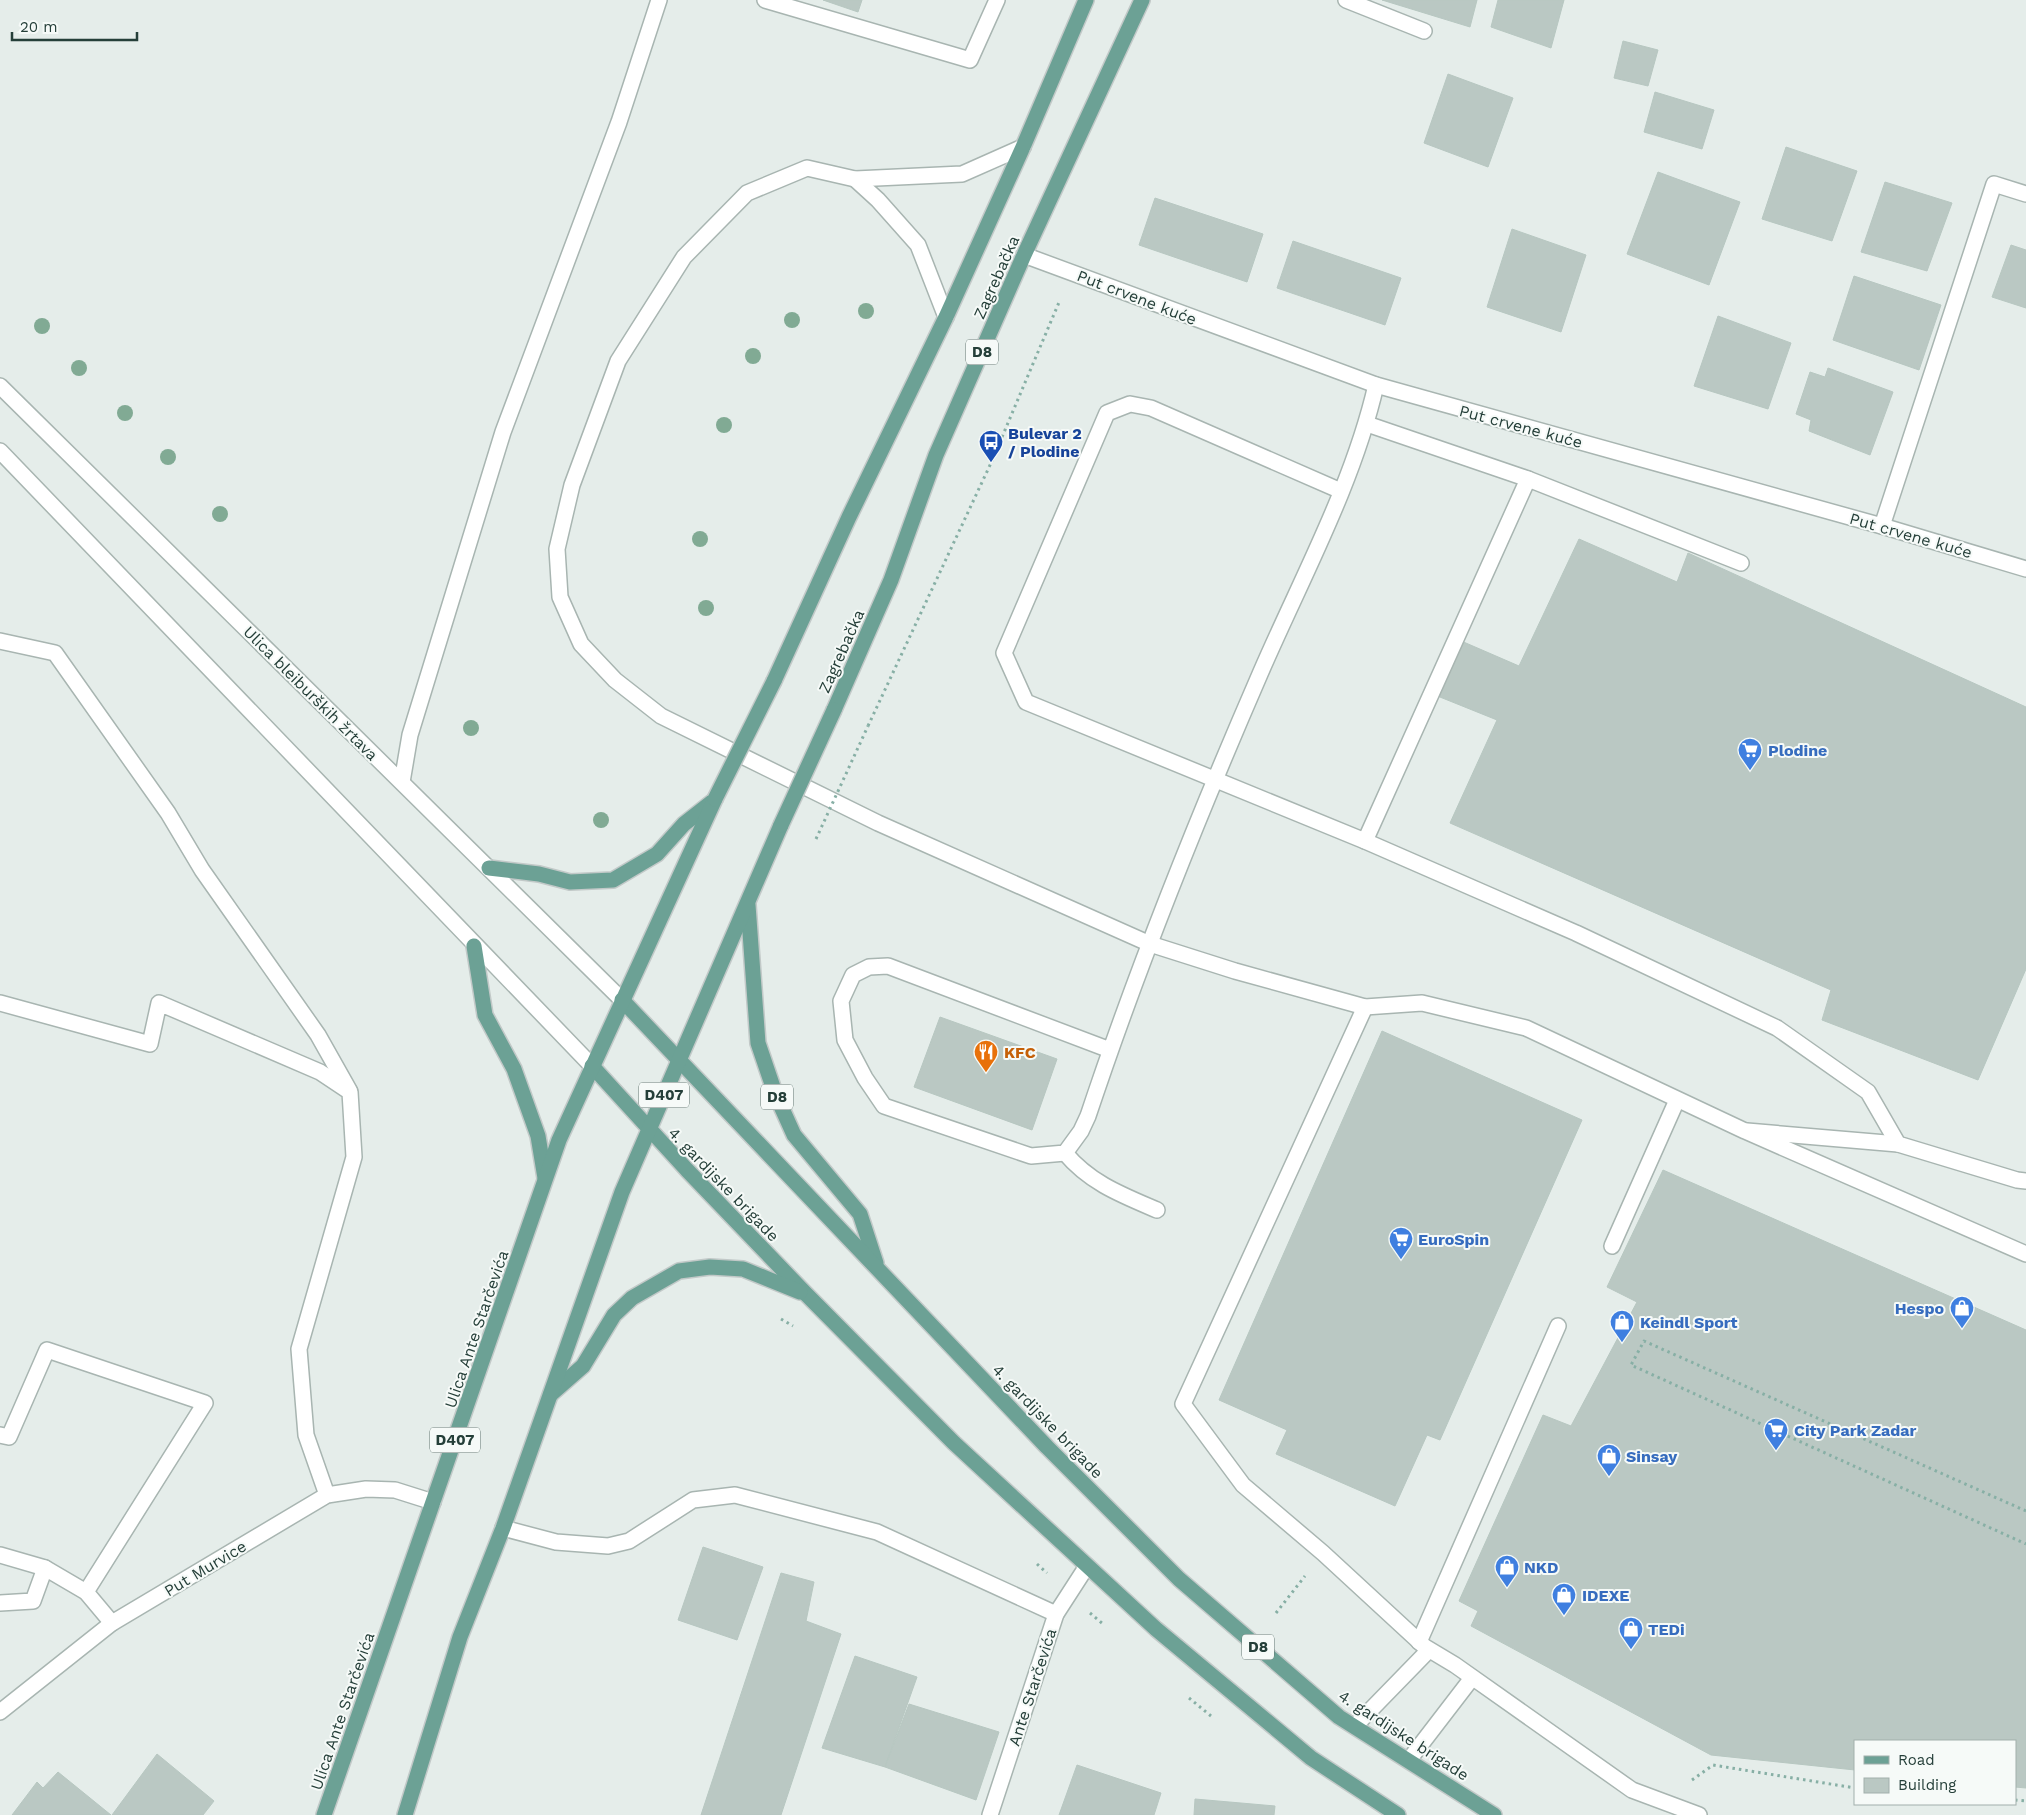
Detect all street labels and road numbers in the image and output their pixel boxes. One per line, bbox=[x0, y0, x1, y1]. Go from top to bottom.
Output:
street label: Zagrebačka bbox=[970, 233, 1023, 322]
street label: Put crvene kuće bbox=[1074, 266, 1199, 329]
road number: D8 bbox=[966, 340, 998, 364]
street label: Put crvene kuće bbox=[1457, 401, 1584, 452]
street label: Put crvene kuće bbox=[1847, 509, 1974, 562]
street label: Zagrebačka bbox=[815, 607, 868, 696]
street label: Ulica bleiburških žrtava bbox=[239, 622, 382, 765]
road number: D407 bbox=[639, 1082, 689, 1108]
road number: D8 bbox=[761, 1084, 793, 1110]
street label: 4. gardijske brigade bbox=[664, 1123, 783, 1245]
street label: Ulica Ante Starčevića bbox=[441, 1248, 512, 1410]
street label: 4. gardijske brigade bbox=[988, 1360, 1107, 1482]
road number: D407 bbox=[430, 1428, 480, 1452]
street label: Put Murvice bbox=[161, 1536, 250, 1600]
street label: Ante Starčevića bbox=[1004, 1626, 1060, 1748]
street label: Ulica Ante Starčevića bbox=[307, 1630, 378, 1792]
road number: D8 bbox=[1242, 1634, 1274, 1660]
street label: 4. gardijske brigade bbox=[1335, 1686, 1472, 1785]

